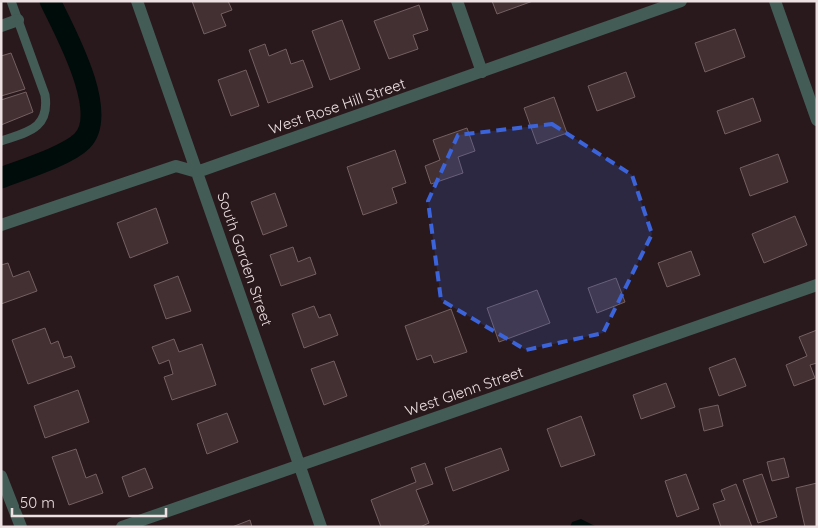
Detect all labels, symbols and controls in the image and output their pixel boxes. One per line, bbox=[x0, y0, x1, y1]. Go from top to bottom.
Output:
street label: West Rose Hill Street bbox=[266, 74, 408, 138]
street label: South Garden Street bbox=[213, 190, 277, 328]
street label: West Glenn Street bbox=[402, 362, 526, 420]
scale bar bbox=[12, 486, 166, 518]
text: 50 m bbox=[20, 493, 55, 512]

